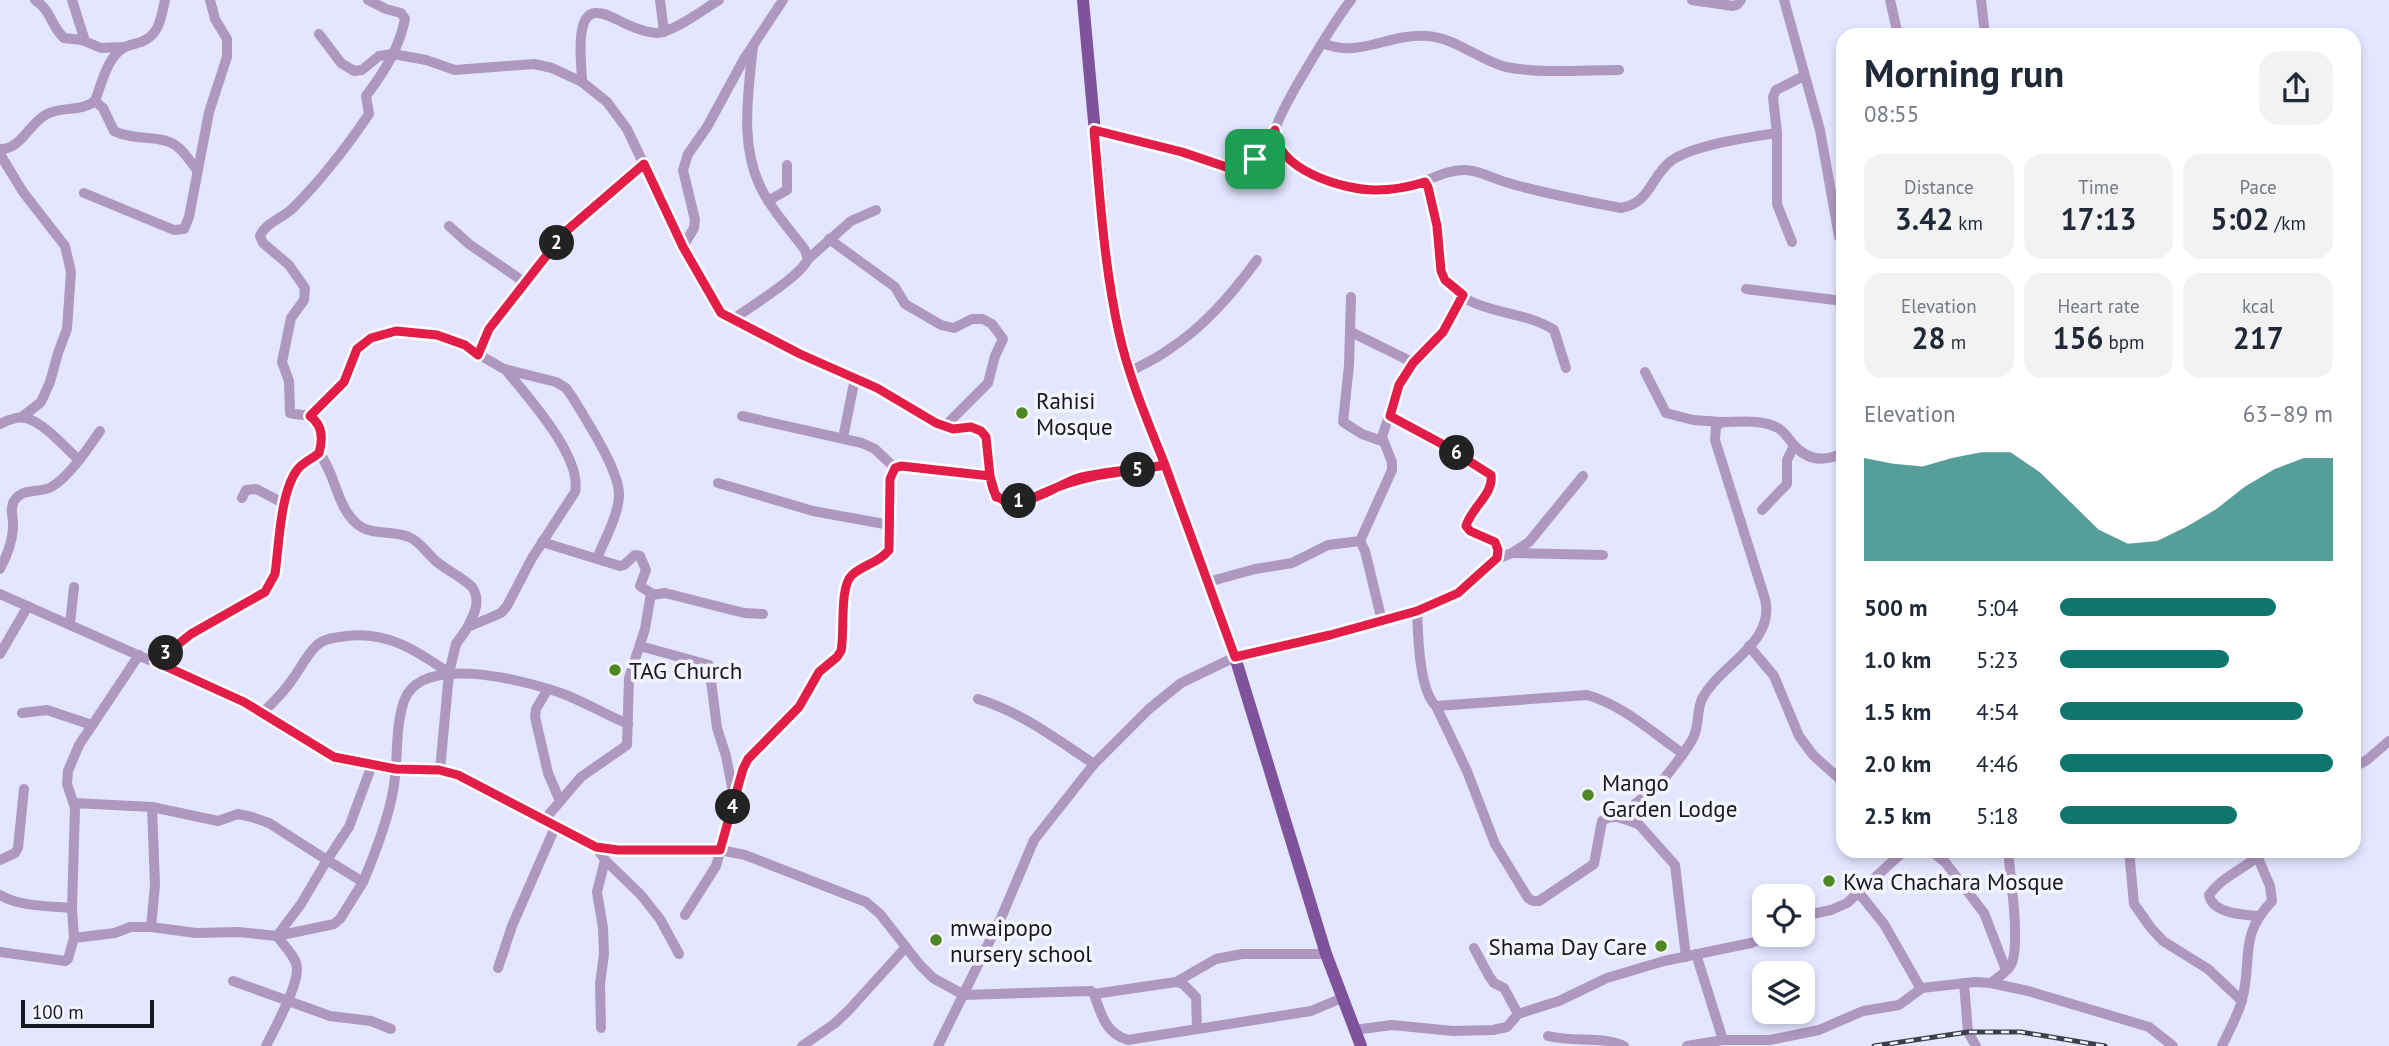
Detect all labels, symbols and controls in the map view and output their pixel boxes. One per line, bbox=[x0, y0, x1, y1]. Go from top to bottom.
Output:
text: Morning run bbox=[1864, 48, 2064, 97]
button: share bbox=[2259, 51, 2333, 125]
text: 08:55 bbox=[1864, 99, 1919, 128]
pin bbox=[1225, 129, 1285, 189]
icon: arrive bbox=[1236, 140, 1274, 178]
text: Distance bbox=[1904, 175, 1974, 199]
text: Time bbox=[2078, 175, 2119, 199]
text: Pace bbox=[2240, 175, 2277, 199]
text: 3.42 bbox=[1895, 199, 1953, 238]
text: 17:13 bbox=[2060, 199, 2137, 238]
text: 5:02 bbox=[2210, 199, 2270, 238]
text: km bbox=[1953, 211, 1983, 235]
text: /km bbox=[2270, 211, 2306, 235]
pin: 2 bbox=[540, 226, 574, 260]
text: 2 bbox=[551, 230, 562, 254]
text: Elevation bbox=[1901, 294, 1977, 318]
text: Heart rate bbox=[2057, 294, 2140, 318]
text: kcal bbox=[2242, 294, 2274, 318]
text: 28 bbox=[1912, 318, 1946, 357]
text: 156 bbox=[2052, 318, 2103, 357]
text: 217 bbox=[2233, 318, 2284, 357]
text: m bbox=[1946, 330, 1966, 354]
text: bpm bbox=[2103, 330, 2145, 354]
place label: Rahisi Mosque bbox=[1036, 386, 1113, 441]
text: Elevation bbox=[1864, 399, 1956, 428]
text: 63–89 m bbox=[2243, 399, 2333, 428]
marker: Rahisi Mosque bbox=[1014, 405, 1030, 421]
pin: 6 bbox=[1440, 435, 1474, 470]
text: 6 bbox=[1451, 440, 1462, 464]
pin: 5 bbox=[1120, 452, 1156, 488]
text: 5 bbox=[1132, 457, 1143, 481]
pin: 1 bbox=[1002, 484, 1036, 518]
text: 1 bbox=[1013, 488, 1024, 512]
text: 500 m bbox=[1864, 593, 1927, 622]
text: 5:04 bbox=[1976, 593, 2019, 622]
pin: 3 bbox=[148, 636, 184, 670]
text: 3 bbox=[160, 640, 171, 664]
text: 1.0 km bbox=[1864, 645, 1931, 674]
text: 5:23 bbox=[1976, 645, 2019, 674]
place label: TAG Church bbox=[629, 656, 742, 685]
marker: TAG Church bbox=[607, 662, 623, 678]
text: 1.5 km bbox=[1864, 697, 1931, 726]
text: 4:54 bbox=[1976, 697, 2019, 726]
text: 2.0 km bbox=[1864, 749, 1931, 778]
text: 4:46 bbox=[1976, 749, 2019, 778]
place label: Mango Garden Lodge bbox=[1602, 768, 1737, 823]
marker: Mango Garden Lodge bbox=[1580, 787, 1596, 803]
pin: 4 bbox=[716, 790, 750, 824]
text: 4 bbox=[727, 794, 738, 818]
text: 2.5 km bbox=[1864, 801, 1931, 830]
text: 5:18 bbox=[1976, 801, 2019, 830]
place label: Kwa Chachara Mosque bbox=[1843, 867, 2064, 896]
marker: Kwa Chachara Mosque bbox=[1821, 873, 1837, 889]
map controls bbox=[1752, 884, 1815, 1024]
button: locate bbox=[1752, 884, 1815, 947]
place label: mwaipopo nursery school bbox=[950, 913, 1092, 968]
marker: mwaipopo nursery school bbox=[928, 932, 944, 948]
place label: Shama Day Care bbox=[1488, 932, 1647, 961]
marker: Shama Day Care bbox=[1653, 938, 1669, 954]
button: layers bbox=[1752, 961, 1815, 1024]
scale bar bbox=[21, 997, 154, 1029]
text: 100 m bbox=[32, 1000, 84, 1024]

